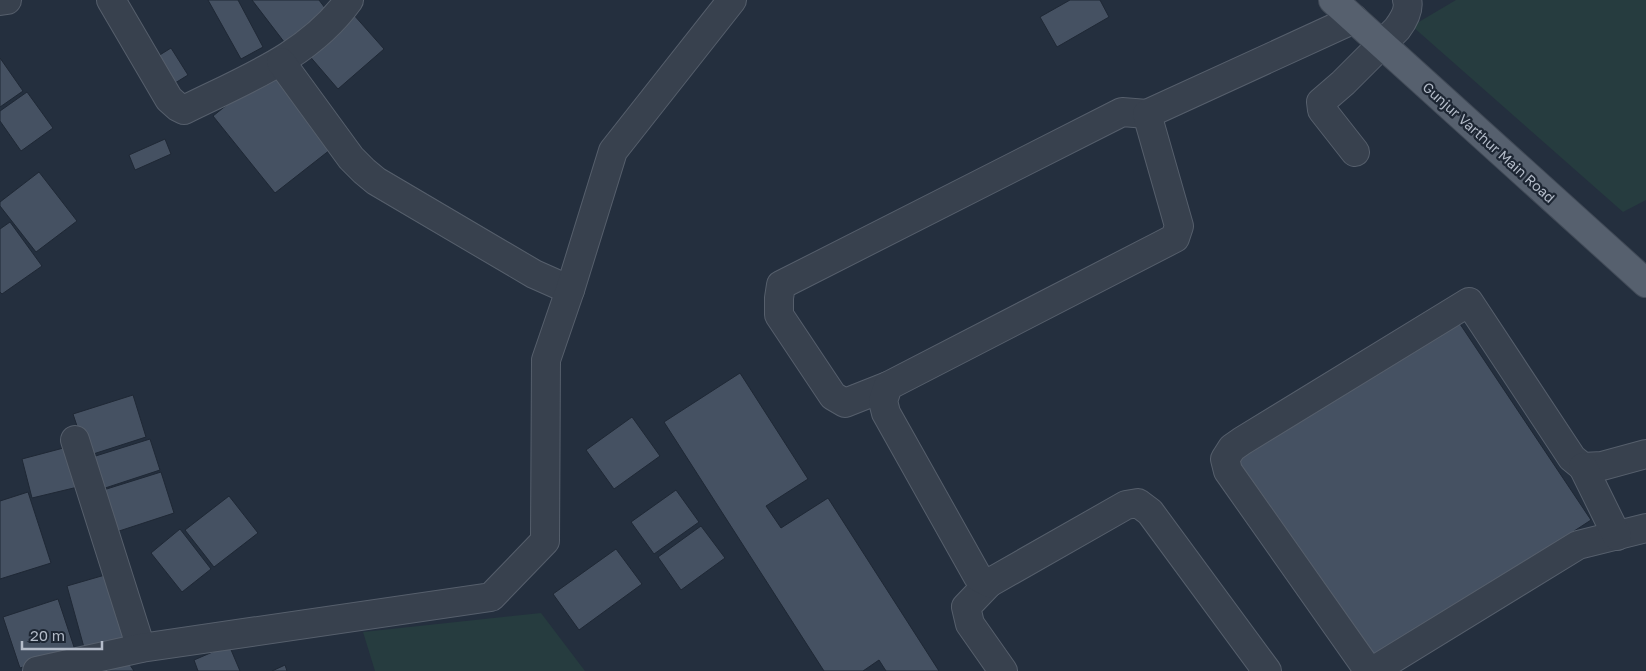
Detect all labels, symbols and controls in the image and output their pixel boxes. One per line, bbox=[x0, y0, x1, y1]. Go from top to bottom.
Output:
street label: Gunjur Varthur Main Road bbox=[1419, 78, 1559, 206]
scale bar bbox=[22, 618, 102, 650]
text: 20 m bbox=[30, 626, 65, 644]

